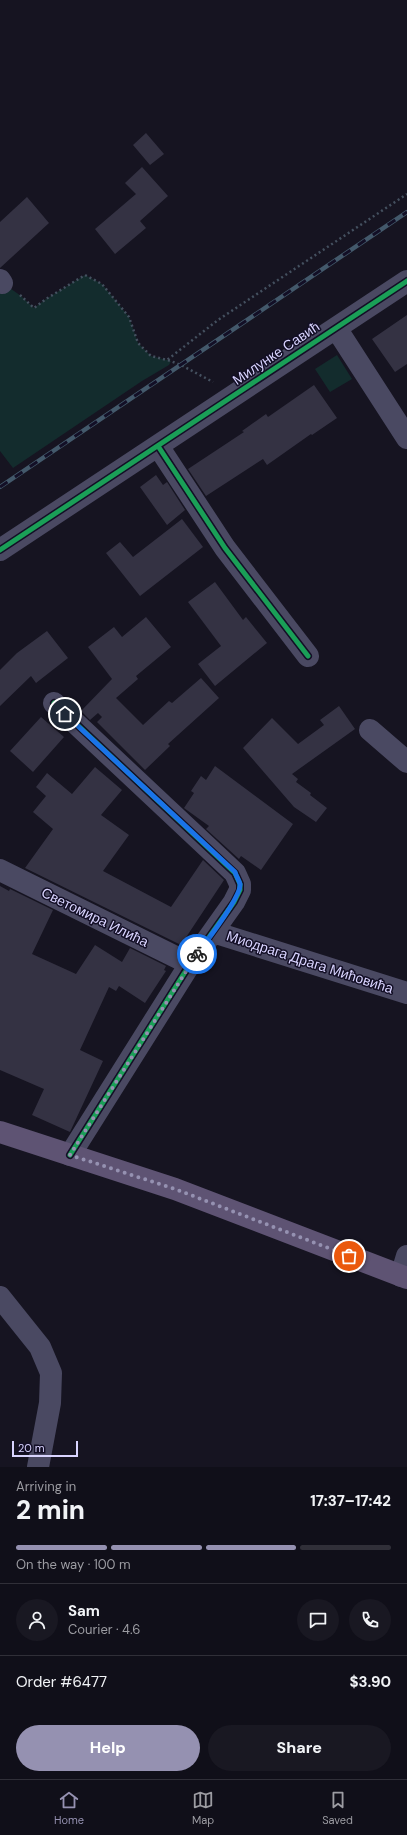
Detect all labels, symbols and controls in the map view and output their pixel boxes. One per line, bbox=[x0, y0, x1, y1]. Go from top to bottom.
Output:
street label: Милунке Савић bbox=[229, 317, 323, 389]
pin bbox=[48, 697, 82, 731]
icon: home bbox=[54, 703, 76, 725]
street label: Светомира Илића bbox=[38, 883, 152, 951]
street label: Миодрага Драга Мићовића bbox=[224, 927, 396, 998]
courier bbox=[177, 934, 217, 974]
icon: bike bbox=[186, 943, 208, 965]
pin bbox=[332, 1239, 366, 1273]
icon: bag bbox=[338, 1245, 360, 1267]
scale bar bbox=[12, 1439, 78, 1458]
text: 20 m bbox=[18, 1441, 44, 1455]
text: Arriving in bbox=[16, 1478, 76, 1495]
text: 17:37–17:42 bbox=[310, 1491, 391, 1511]
text: 2 min bbox=[16, 1493, 85, 1527]
text: On the way · 100 m bbox=[16, 1556, 131, 1573]
button: person bbox=[16, 1599, 58, 1641]
button: chat bbox=[297, 1599, 339, 1641]
button: phone bbox=[349, 1599, 391, 1641]
text: Sam bbox=[68, 1601, 100, 1621]
text: Courier · 4.6 bbox=[68, 1621, 140, 1638]
text: Order #6477 bbox=[16, 1672, 107, 1692]
text: $3.90 bbox=[349, 1672, 391, 1692]
button: Help bbox=[16, 1725, 200, 1771]
button: Share bbox=[208, 1725, 391, 1771]
tab: Home bbox=[54, 1789, 84, 1827]
tab: Map bbox=[192, 1789, 214, 1827]
tab: Saved bbox=[322, 1789, 353, 1827]

